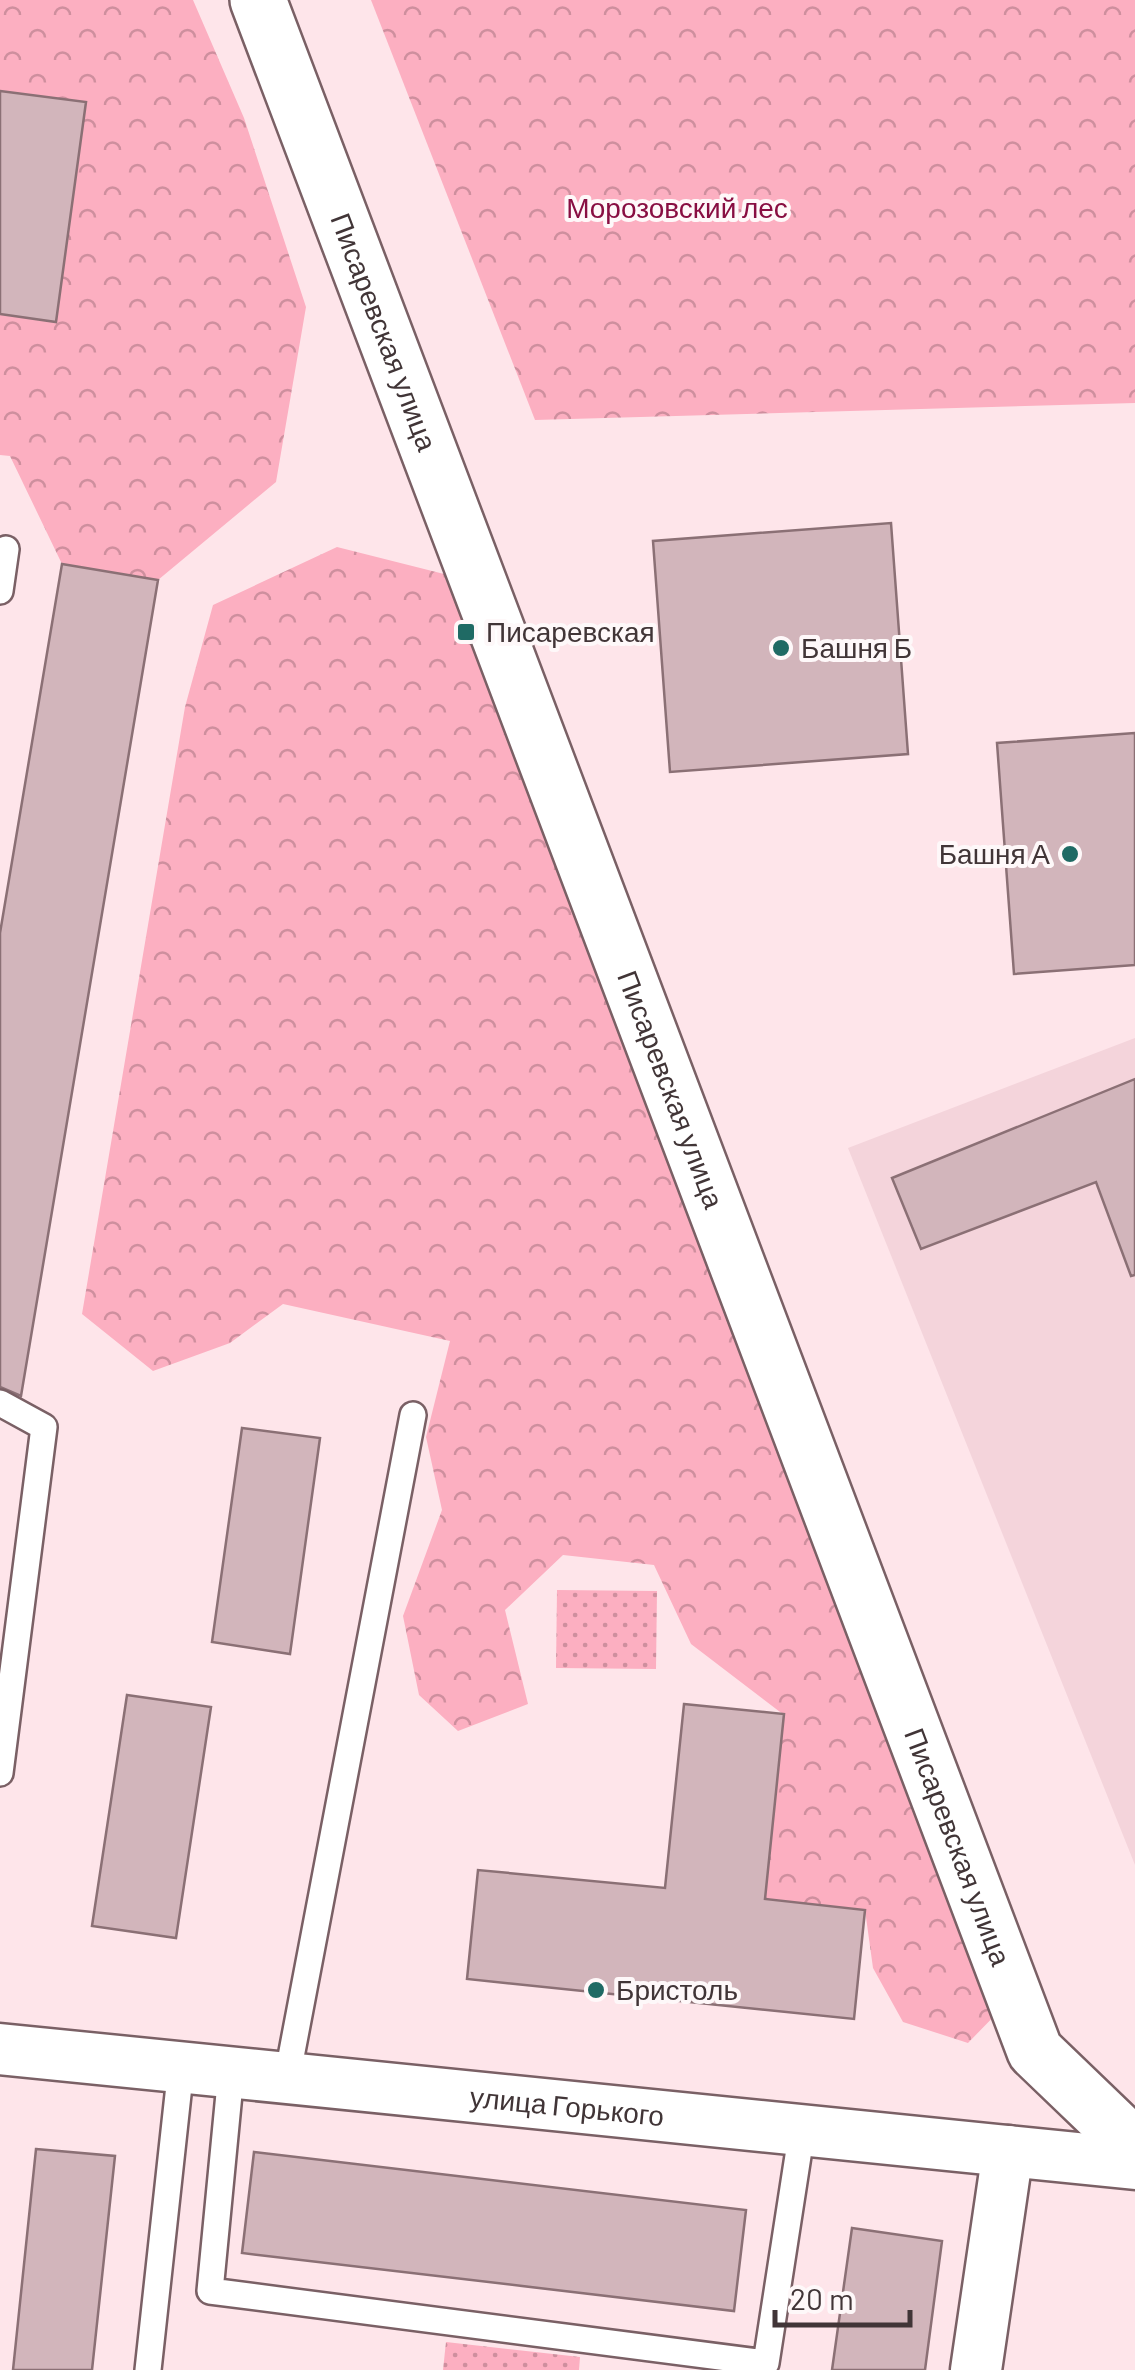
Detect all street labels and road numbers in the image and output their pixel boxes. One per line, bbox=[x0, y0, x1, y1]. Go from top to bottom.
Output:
street label: Писаревская улица bbox=[324, 208, 445, 456]
street label: Писаревская улица bbox=[611, 966, 732, 1213]
street label: Писаревская улица bbox=[898, 1723, 1019, 1970]
street label: улица Горького bbox=[468, 2079, 666, 2132]

